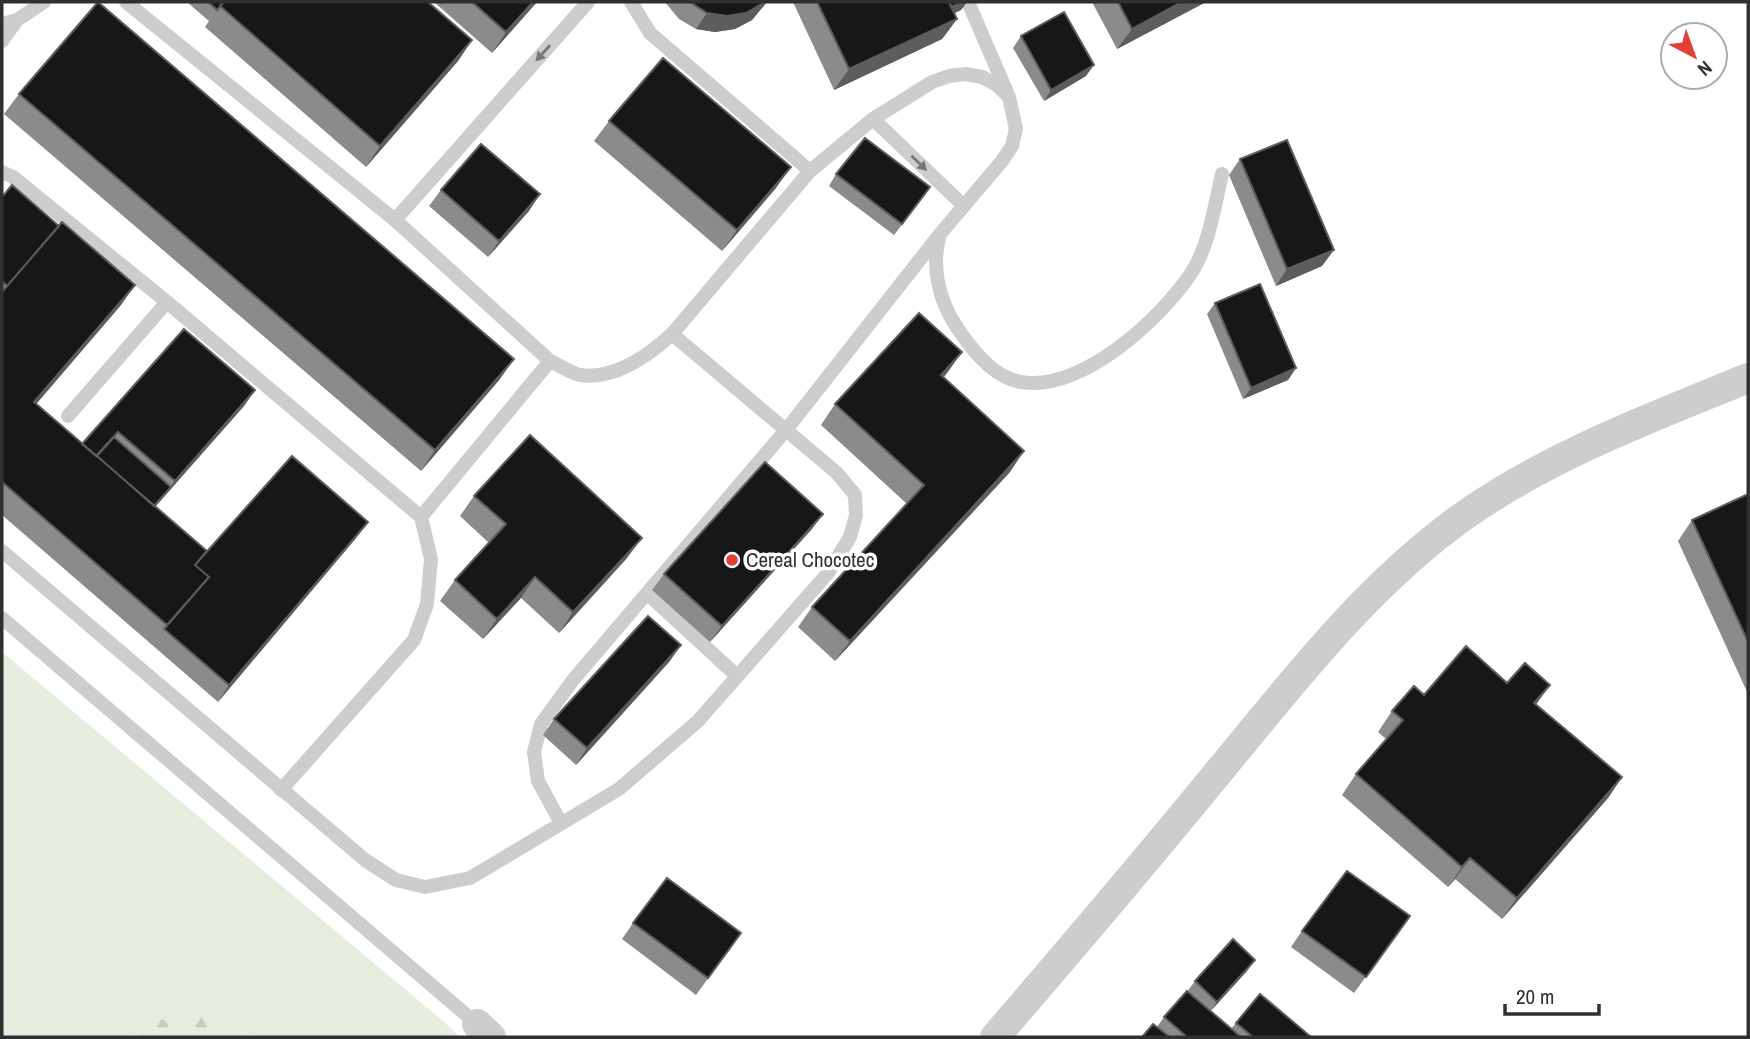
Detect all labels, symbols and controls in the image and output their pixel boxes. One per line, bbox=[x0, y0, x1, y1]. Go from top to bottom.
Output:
north arrow bbox=[1659, 21, 1729, 91]
one-way arrow bbox=[535, 44, 551, 62]
text: N bbox=[1692, 55, 1718, 82]
one-way arrow bbox=[910, 154, 927, 171]
place label: Cereal Chocotec bbox=[746, 545, 874, 574]
marker: Cereal Chocotec bbox=[724, 552, 740, 568]
scale bar bbox=[1505, 972, 1600, 1016]
text: 20 m bbox=[1516, 982, 1554, 1011]

